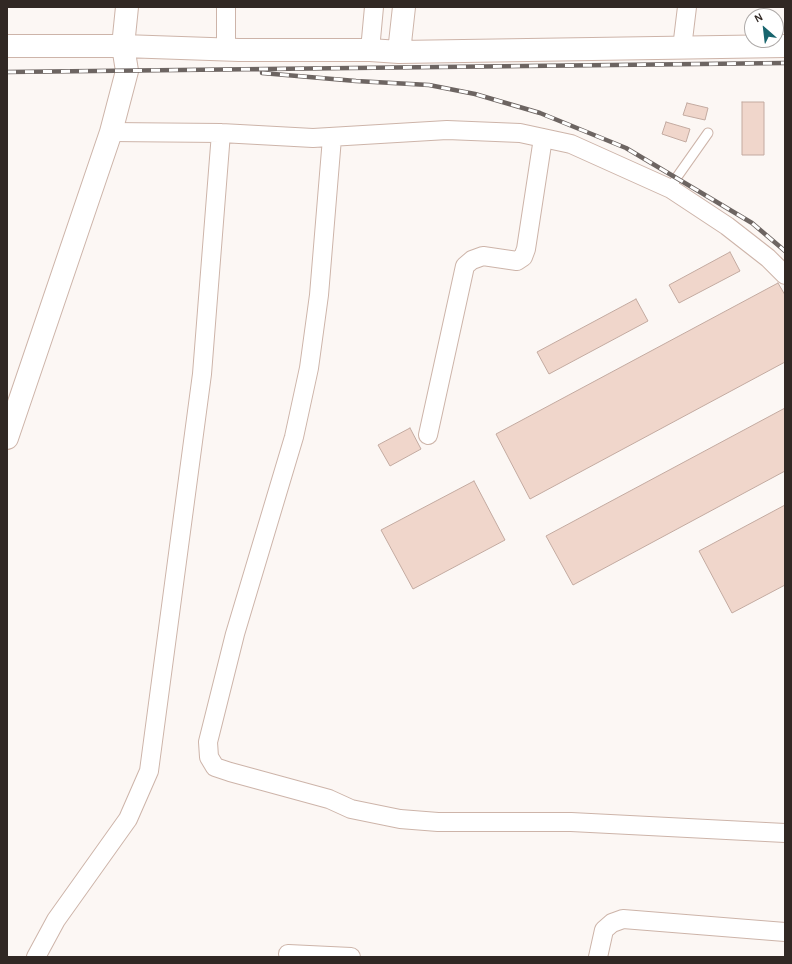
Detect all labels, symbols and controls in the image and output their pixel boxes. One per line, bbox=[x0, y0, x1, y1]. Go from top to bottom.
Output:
north arrow bbox=[744, 8, 784, 48]
text: N bbox=[752, 10, 765, 25]

